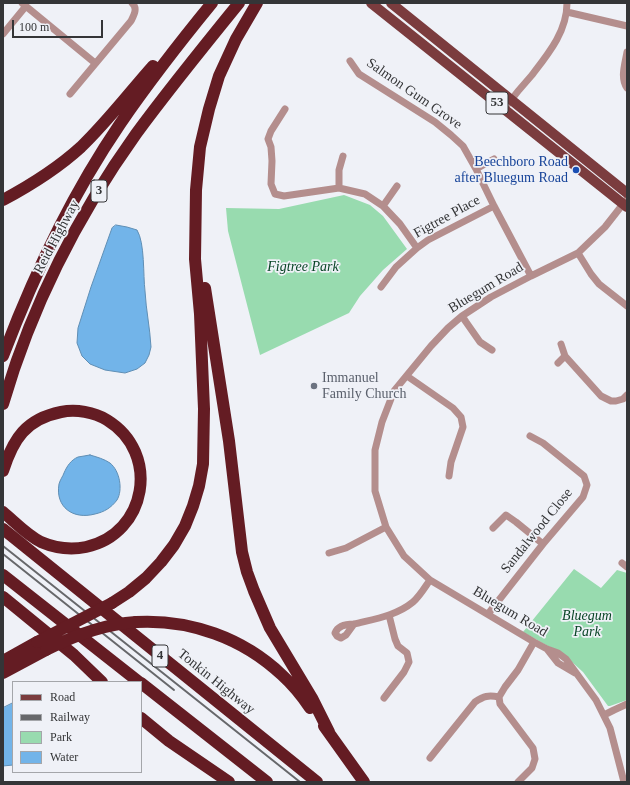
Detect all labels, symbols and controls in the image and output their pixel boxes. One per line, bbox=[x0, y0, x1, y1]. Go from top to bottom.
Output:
scale bar bbox=[14, 12, 105, 38]
text: 100 m bbox=[19, 20, 49, 34]
street label: Salmon Gum Grove bbox=[363, 55, 465, 133]
road number: 53 bbox=[486, 92, 508, 114]
place label: Beechboro Road after Bluegum Road bbox=[454, 154, 568, 186]
marker: Beechboro Road after Bluegum Road bbox=[571, 165, 581, 175]
road number: 3 bbox=[91, 180, 107, 202]
street label: Figtree Place bbox=[411, 192, 483, 242]
street label: Reid Highway bbox=[31, 197, 83, 277]
park label: Figtree Park bbox=[267, 259, 339, 275]
street label: Bluegum Road bbox=[446, 259, 526, 317]
place label: Immanuel Family Church bbox=[322, 370, 406, 402]
marker: Immanuel Family Church bbox=[309, 381, 319, 391]
street label: Sandalwood Close bbox=[498, 485, 576, 577]
street label: Bluegum Road bbox=[470, 583, 550, 641]
park label: Bluegum Park bbox=[562, 608, 612, 640]
road number: 4 bbox=[152, 645, 168, 667]
street label: Tonkin Highway bbox=[174, 646, 258, 718]
legend bbox=[12, 681, 142, 773]
text: Road bbox=[50, 690, 75, 704]
text: Railway bbox=[50, 710, 90, 724]
text: Park bbox=[50, 730, 72, 744]
text: Water bbox=[50, 750, 78, 764]

